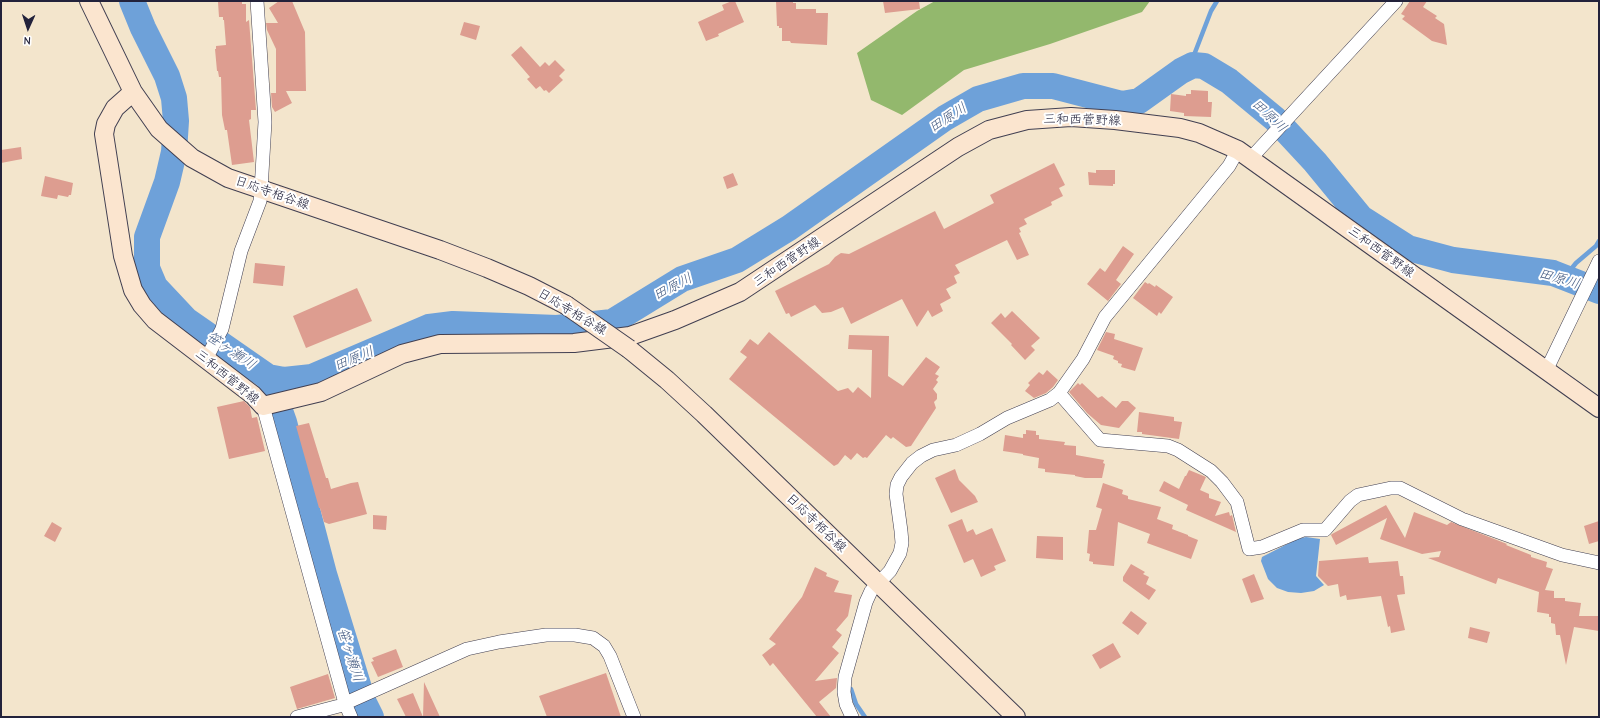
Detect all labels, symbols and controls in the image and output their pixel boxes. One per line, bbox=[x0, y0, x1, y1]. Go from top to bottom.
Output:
north arrow bbox=[8, 8, 48, 48]
text: N bbox=[23, 34, 31, 47]
water label: 田原川 bbox=[1248, 96, 1290, 136]
water label: 田原川 bbox=[926, 100, 970, 136]
street label: 三和西菅野線 bbox=[1043, 112, 1121, 128]
street label: 日応寺栢谷線 bbox=[233, 173, 311, 213]
street label: 三和西菅野線 bbox=[1345, 223, 1417, 281]
street label: 三和西菅野線 bbox=[750, 234, 824, 290]
water label: 田原川 bbox=[1536, 265, 1582, 293]
water label: 田原川 bbox=[651, 270, 695, 304]
street label: 日応寺栢谷線 bbox=[535, 285, 609, 339]
water label: 笹ヶ瀬川 bbox=[203, 328, 259, 374]
water label: 田原川 bbox=[331, 343, 377, 375]
street label: 三和西菅野線 bbox=[192, 346, 262, 408]
street label: 日応寺栢谷線 bbox=[783, 490, 849, 556]
water label: 笹ヶ瀬川 bbox=[333, 626, 367, 684]

